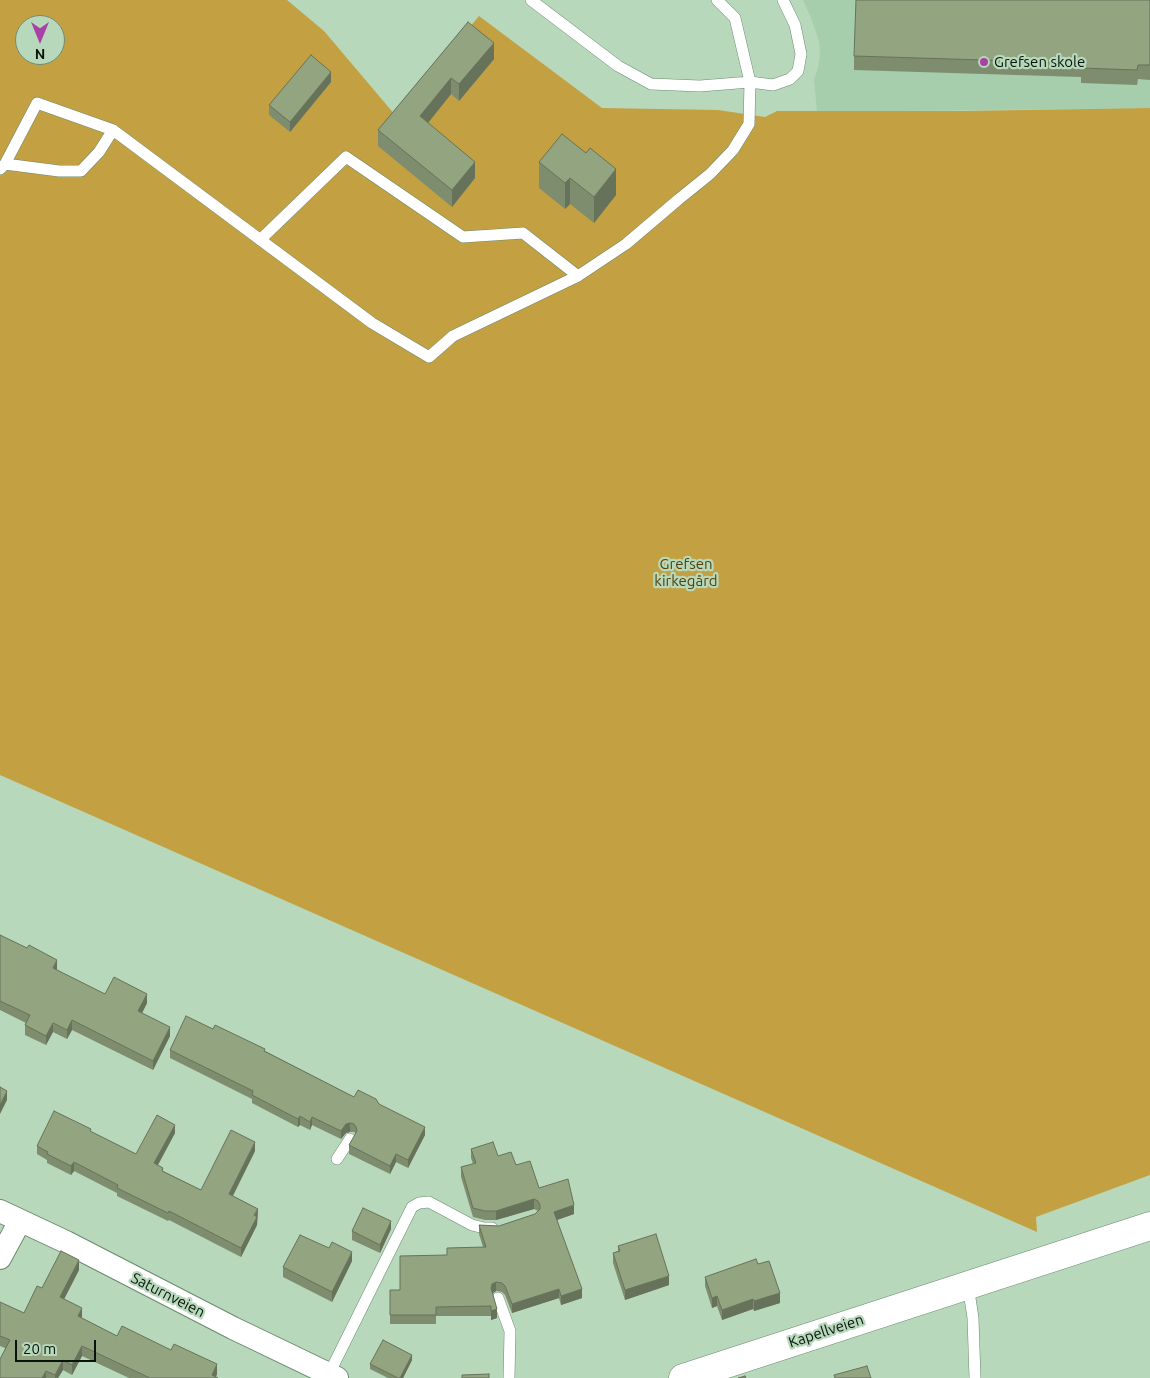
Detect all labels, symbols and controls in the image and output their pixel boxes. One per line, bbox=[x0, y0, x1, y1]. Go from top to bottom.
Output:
north arrow bbox=[15, 15, 65, 65]
text: N bbox=[35, 46, 45, 62]
place label: Grefsen skole bbox=[994, 53, 1085, 71]
marker: Grefsen skole bbox=[978, 56, 990, 68]
park label: Grefsen kirkegård bbox=[654, 555, 718, 590]
street label: Saturnveien bbox=[128, 1269, 208, 1321]
street label: Kapellveien bbox=[786, 1310, 866, 1352]
scale bar bbox=[18, 1330, 99, 1362]
text: 20 m bbox=[23, 1340, 56, 1357]

